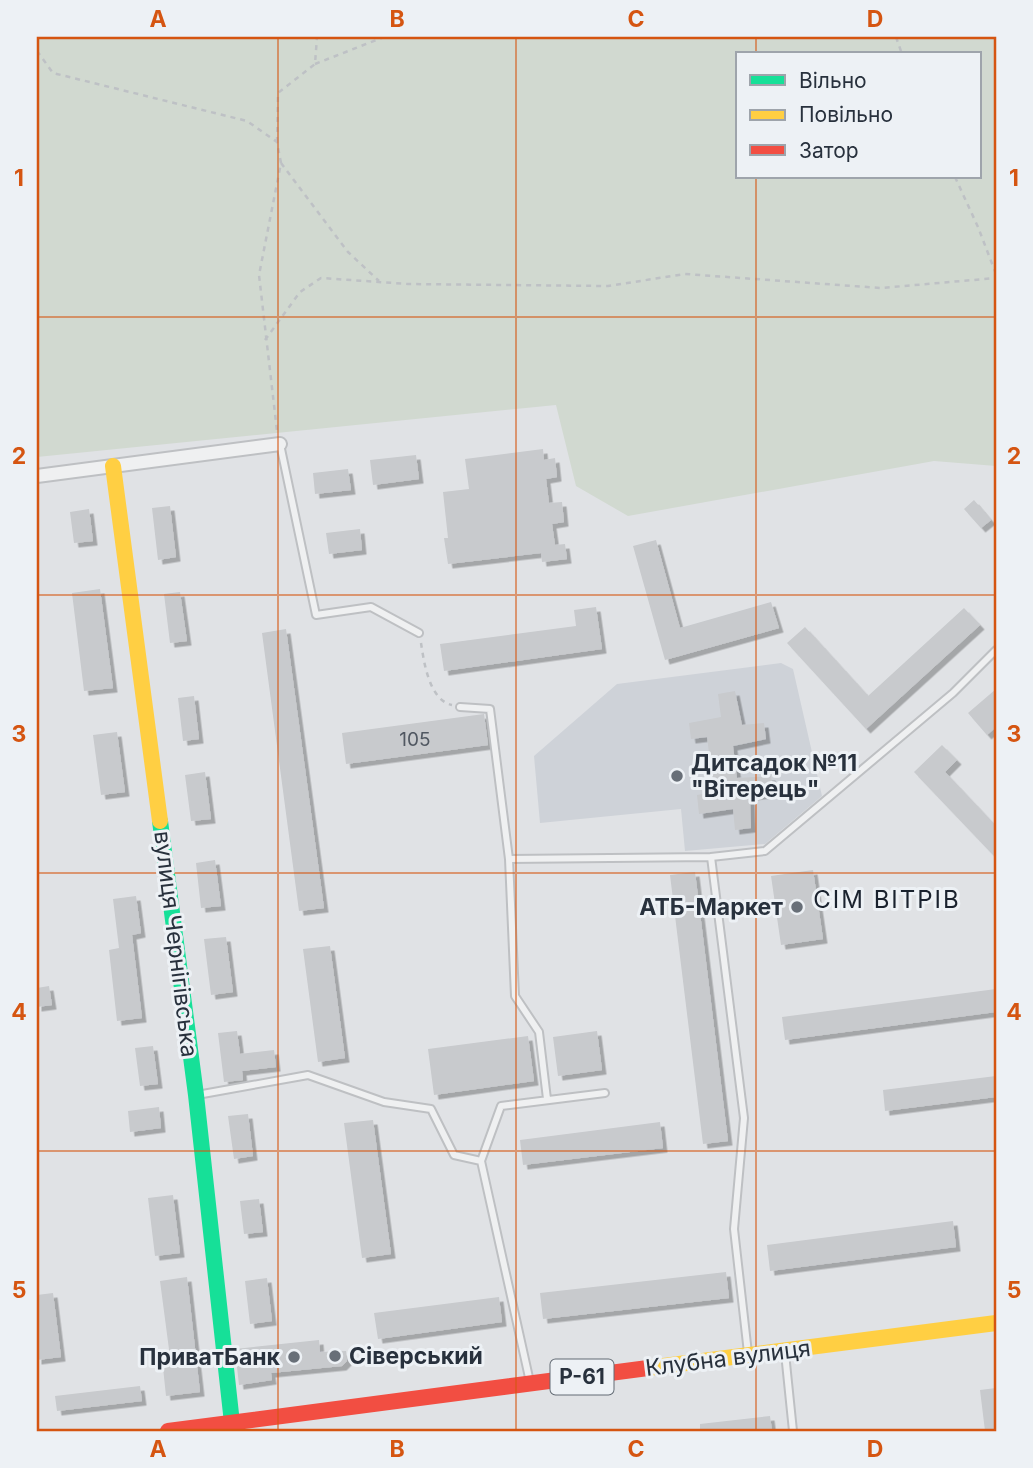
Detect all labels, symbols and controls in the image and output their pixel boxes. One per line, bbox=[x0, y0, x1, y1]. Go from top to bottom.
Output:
text: A bbox=[149, 5, 167, 33]
text: B bbox=[389, 5, 405, 33]
text: C bbox=[627, 5, 645, 33]
text: D bbox=[867, 5, 883, 33]
legend bbox=[736, 52, 981, 178]
text: Вільно bbox=[799, 68, 867, 93]
text: Повільно bbox=[799, 102, 893, 127]
text: Затор bbox=[799, 138, 859, 163]
text: 1 bbox=[14, 164, 24, 192]
text: 1 bbox=[1009, 164, 1019, 192]
text: 2 bbox=[12, 442, 26, 470]
text: 2 bbox=[1007, 442, 1021, 470]
text: 3 bbox=[12, 720, 26, 748]
text: 3 bbox=[1007, 720, 1021, 748]
house number: 105 bbox=[399, 728, 431, 751]
place label: Дитсадок №11 "Вітерець" bbox=[691, 749, 857, 803]
marker: Дитсадок №11 "Вітерець" bbox=[669, 768, 685, 784]
street label: вулиця Чернігівська bbox=[148, 829, 204, 1059]
district label: СІМ ВІТРІВ bbox=[813, 885, 961, 914]
place label: АТБ-Маркет bbox=[639, 893, 783, 921]
marker: АТБ-Маркет bbox=[789, 899, 805, 915]
text: 4 bbox=[11, 998, 27, 1026]
text: 4 bbox=[1006, 998, 1022, 1026]
text: 5 bbox=[12, 1276, 26, 1304]
text: 5 bbox=[1007, 1276, 1021, 1304]
street label: Клубна вулиця bbox=[644, 1334, 812, 1382]
place label: Сіверський bbox=[349, 1342, 483, 1370]
place label: ПриватБанк bbox=[139, 1343, 281, 1371]
marker: Сіверський bbox=[327, 1348, 343, 1364]
marker: ПриватБанк bbox=[286, 1349, 302, 1365]
road number: Р-61 bbox=[550, 1360, 614, 1394]
text: A bbox=[149, 1435, 167, 1463]
text: B bbox=[389, 1435, 405, 1463]
text: C bbox=[627, 1435, 645, 1463]
text: D bbox=[867, 1435, 883, 1463]

